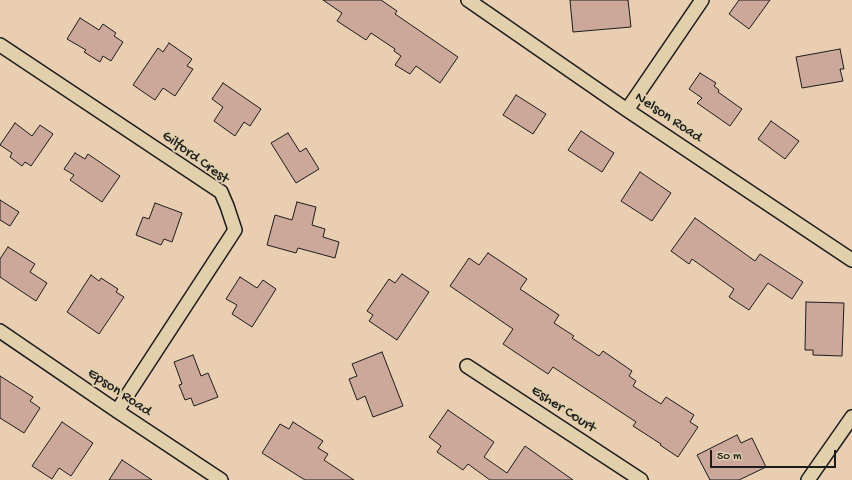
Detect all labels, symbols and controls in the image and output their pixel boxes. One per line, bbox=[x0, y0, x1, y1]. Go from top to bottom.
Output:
street label: Nelson Road bbox=[631, 89, 705, 147]
street label: Gilford Crest bbox=[158, 128, 232, 188]
street label: Epson Road bbox=[84, 365, 154, 421]
street label: Esher Court bbox=[527, 382, 599, 438]
scale bar bbox=[712, 442, 838, 468]
text: 50 m bbox=[717, 450, 742, 464]

